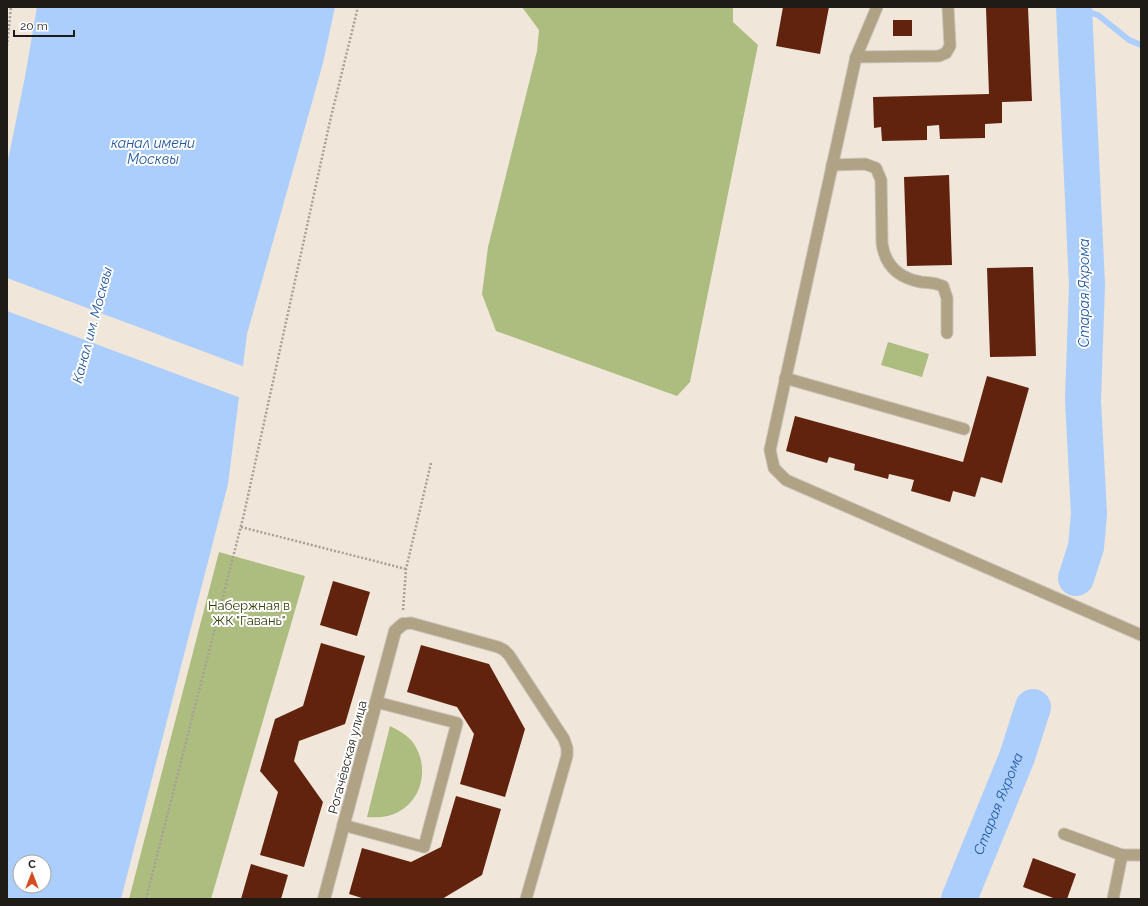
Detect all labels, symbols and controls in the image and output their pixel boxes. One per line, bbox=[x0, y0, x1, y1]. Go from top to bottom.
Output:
scale bar bbox=[14, 12, 74, 38]
text: 20 m bbox=[20, 19, 48, 33]
water label: канал имени Москвы bbox=[111, 135, 195, 167]
water label: Старая Яхрома bbox=[1076, 239, 1092, 347]
water label: Канал им. Москвы bbox=[69, 265, 115, 385]
park label: Набержная в ЖК "Гавань" bbox=[208, 598, 290, 628]
street label: Рогачёвская улица bbox=[325, 699, 370, 816]
water label: Старая Яхрома bbox=[970, 750, 1026, 857]
north arrow bbox=[12, 854, 52, 894]
text: С bbox=[28, 858, 36, 871]

